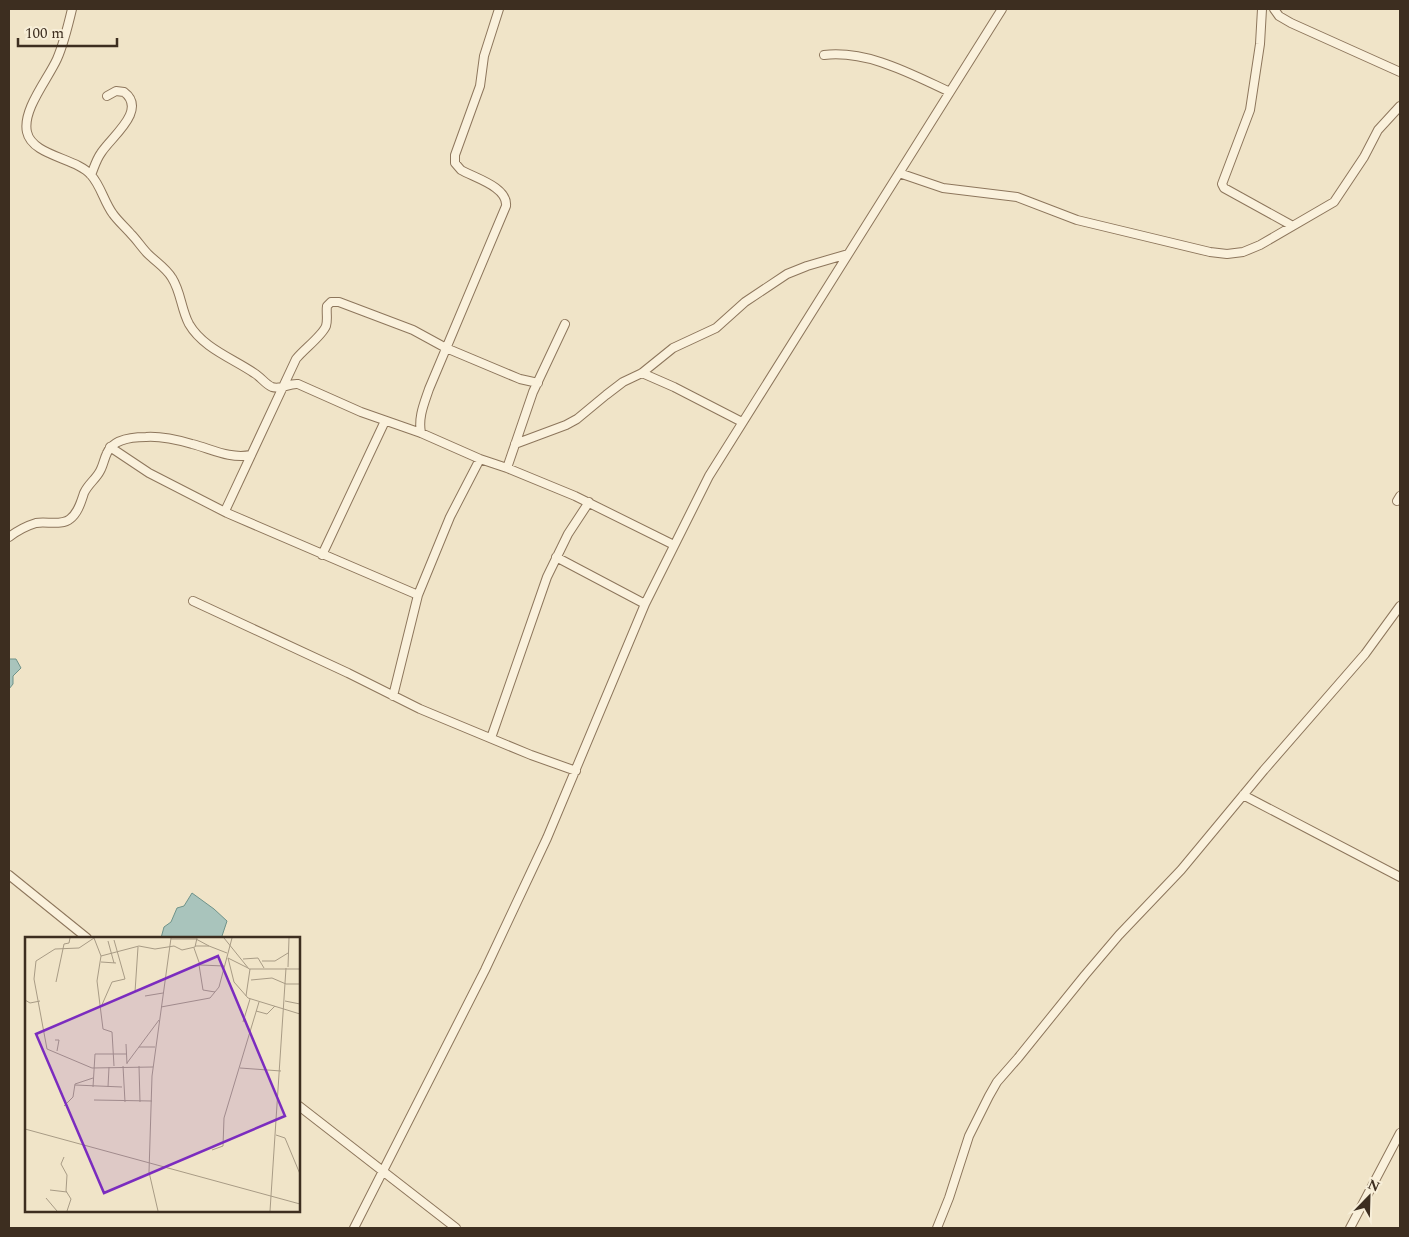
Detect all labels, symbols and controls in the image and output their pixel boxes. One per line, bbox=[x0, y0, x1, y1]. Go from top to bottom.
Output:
scale bar bbox=[18, 15, 116, 47]
text: 100 m bbox=[25, 22, 64, 45]
inset map bbox=[25, 937, 300, 1212]
north arrow bbox=[1344, 1172, 1394, 1222]
text: N bbox=[1365, 1174, 1383, 1197]

